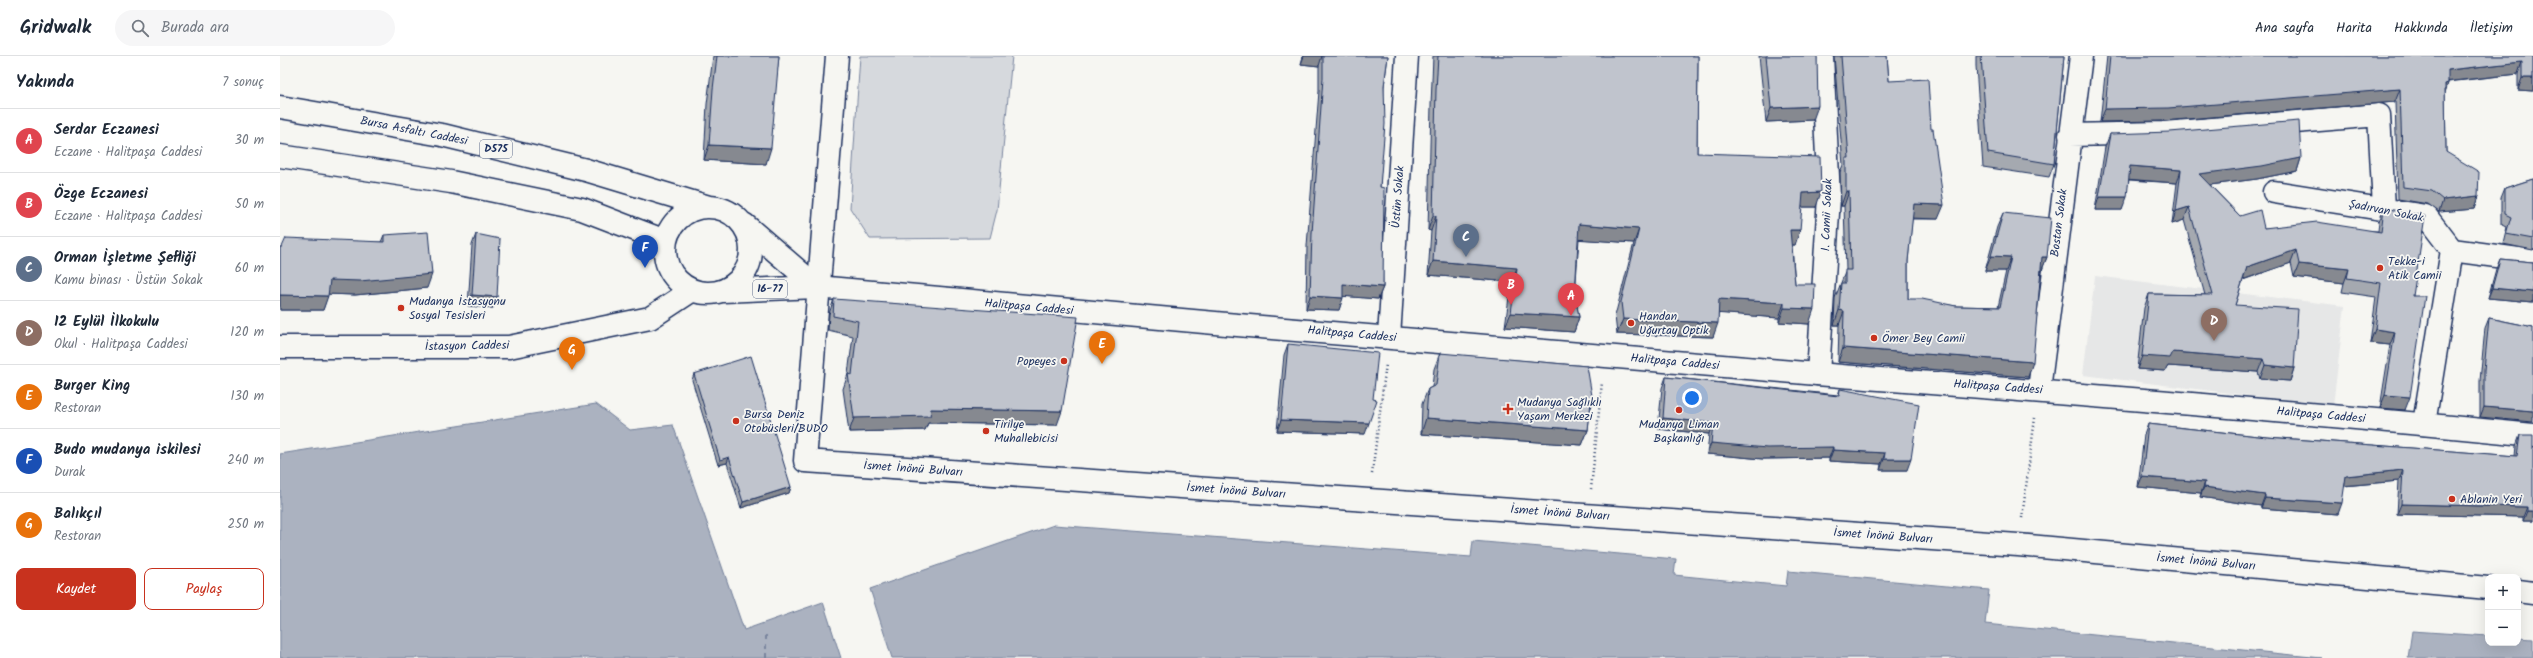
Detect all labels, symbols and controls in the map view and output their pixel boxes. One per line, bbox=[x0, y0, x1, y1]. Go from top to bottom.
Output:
search box bbox=[115, 10, 395, 46]
text: Gridwalk bbox=[20, 13, 91, 43]
text: Burada ara bbox=[161, 16, 229, 40]
icon: search bbox=[129, 17, 151, 39]
text: Ana sayfa bbox=[2255, 17, 2314, 39]
text: Harita bbox=[2336, 17, 2372, 39]
text: Hakkında bbox=[2394, 17, 2448, 39]
text: İletişim bbox=[2470, 17, 2513, 39]
text: Yakında bbox=[16, 69, 74, 96]
text: 7 sonuç bbox=[222, 72, 264, 93]
street label: Bursa Asfaltı Caddesi bbox=[359, 111, 471, 151]
text: Serdar Eczanesi bbox=[54, 118, 159, 142]
text: A bbox=[25, 130, 33, 151]
text: 30 m bbox=[235, 130, 264, 151]
road number: D575 bbox=[480, 140, 512, 158]
text: Eczane · Halitpaşa Caddesi bbox=[54, 142, 202, 163]
street label: Üstün Sokak bbox=[1386, 165, 1410, 229]
street label: 1. Camii Sokak bbox=[1816, 178, 1838, 252]
text: Özge Eczanesi bbox=[54, 182, 148, 206]
street label: Bostan Sokak bbox=[2045, 188, 2073, 258]
text: B bbox=[25, 194, 33, 215]
text: 50 m bbox=[235, 194, 264, 215]
street label: Şadırvan Sokak bbox=[2347, 194, 2425, 228]
text: Eczane · Halitpaşa Caddesi bbox=[54, 206, 202, 227]
pin: C bbox=[1453, 224, 1479, 257]
pin: F bbox=[632, 235, 658, 268]
text: Orman İşletme Şefliği bbox=[54, 246, 196, 270]
place label: Tekke-i Atik Camii bbox=[2388, 252, 2442, 285]
text: C bbox=[25, 258, 33, 279]
text: 60 m bbox=[235, 258, 264, 279]
marker: Tekke-i Atik Camii bbox=[2375, 263, 2385, 273]
text: Kamu binası · Üstün Sokak bbox=[54, 270, 203, 291]
pin: B bbox=[1498, 272, 1524, 305]
road number: 16-77 bbox=[753, 280, 787, 298]
pin: A bbox=[1558, 283, 1584, 316]
place label: Mudanya İstasyonu Sosyal Tesisleri bbox=[409, 292, 506, 325]
street label: Halitpaşa Caddesi bbox=[984, 294, 1075, 320]
marker: Mudanya İstasyonu Sosyal Tesisleri bbox=[396, 303, 406, 313]
place label: Handan Uğurtay Optik bbox=[1639, 307, 1709, 340]
pin: D bbox=[2201, 308, 2227, 341]
text: 12 Eylül İlkokulu bbox=[54, 310, 159, 334]
marker: Handan Uğurtay Optik bbox=[1626, 318, 1636, 328]
street label: Halitpaşa Caddesi bbox=[1307, 321, 1398, 347]
text: D bbox=[25, 322, 33, 343]
text: 120 m bbox=[230, 322, 264, 343]
place label: Ömer Bey Camii bbox=[1882, 329, 1966, 348]
pin: E bbox=[1089, 331, 1115, 364]
marker: Ömer Bey Camii bbox=[1869, 333, 1879, 343]
text: Okul · Halitpaşa Caddesi bbox=[54, 334, 188, 355]
street label: İstasyon Caddesi bbox=[425, 336, 511, 356]
pin: G bbox=[559, 337, 585, 370]
street label: Halitpaşa Caddesi bbox=[1630, 349, 1721, 375]
place label: Popeyes bbox=[1017, 352, 1056, 371]
marker: Popeyes bbox=[1059, 356, 1069, 366]
text: Burger King bbox=[54, 374, 130, 398]
street label: Halitpaşa Caddesi bbox=[1953, 374, 2044, 400]
text: E bbox=[25, 386, 33, 407]
text: 130 m bbox=[230, 386, 264, 407]
your location bbox=[1682, 388, 1702, 408]
place label: Mudanya Sağlıklı Yaşam Merkezi bbox=[1517, 393, 1602, 426]
text: Restoran bbox=[54, 398, 101, 419]
street label: Halitpaşa Caddesi bbox=[2276, 402, 2367, 428]
marker: Mudanya Sağlıklı Yaşam Merkezi bbox=[1502, 403, 1514, 415]
place label: Bursa Deniz Otobüsleri/BUDO bbox=[744, 405, 829, 438]
marker: Mudanya Liman Başkanlığı bbox=[1674, 405, 1684, 415]
place label: Tirilye Muhallebicisi bbox=[994, 415, 1059, 448]
place label: Mudanya Liman Başkanlığı bbox=[1639, 415, 1719, 448]
marker: Bursa Deniz Otobüsleri/BUDO bbox=[731, 416, 741, 426]
marker: Tirilye Muhallebicisi bbox=[981, 426, 991, 436]
text: Budo mudanya iskilesi bbox=[54, 438, 201, 462]
text: F bbox=[25, 450, 33, 471]
text: 240 m bbox=[227, 450, 264, 471]
street label: İsmet İnönü Bulvarı bbox=[863, 456, 963, 482]
text: Durak bbox=[54, 462, 85, 483]
street label: İsmet İnönü Bulvarı bbox=[1186, 478, 1286, 504]
place label: Ablanin Yeri bbox=[2460, 490, 2523, 509]
marker: Ablanin Yeri bbox=[2447, 494, 2457, 504]
street label: İsmet İnönü Bulvarı bbox=[1510, 500, 1610, 526]
text: Balıkçıl bbox=[54, 502, 102, 526]
text: G bbox=[25, 514, 33, 535]
text: 250 m bbox=[227, 514, 264, 535]
street label: İsmet İnönü Bulvarı bbox=[1833, 523, 1933, 549]
text: Restoran bbox=[54, 526, 101, 547]
street label: İsmet İnönü Bulvarı bbox=[2155, 548, 2257, 576]
button: Kaydet bbox=[16, 568, 136, 610]
button: Paylaş bbox=[144, 568, 264, 610]
map controls bbox=[2485, 574, 2521, 646]
button: + bbox=[2485, 574, 2521, 610]
button: − bbox=[2485, 610, 2521, 646]

